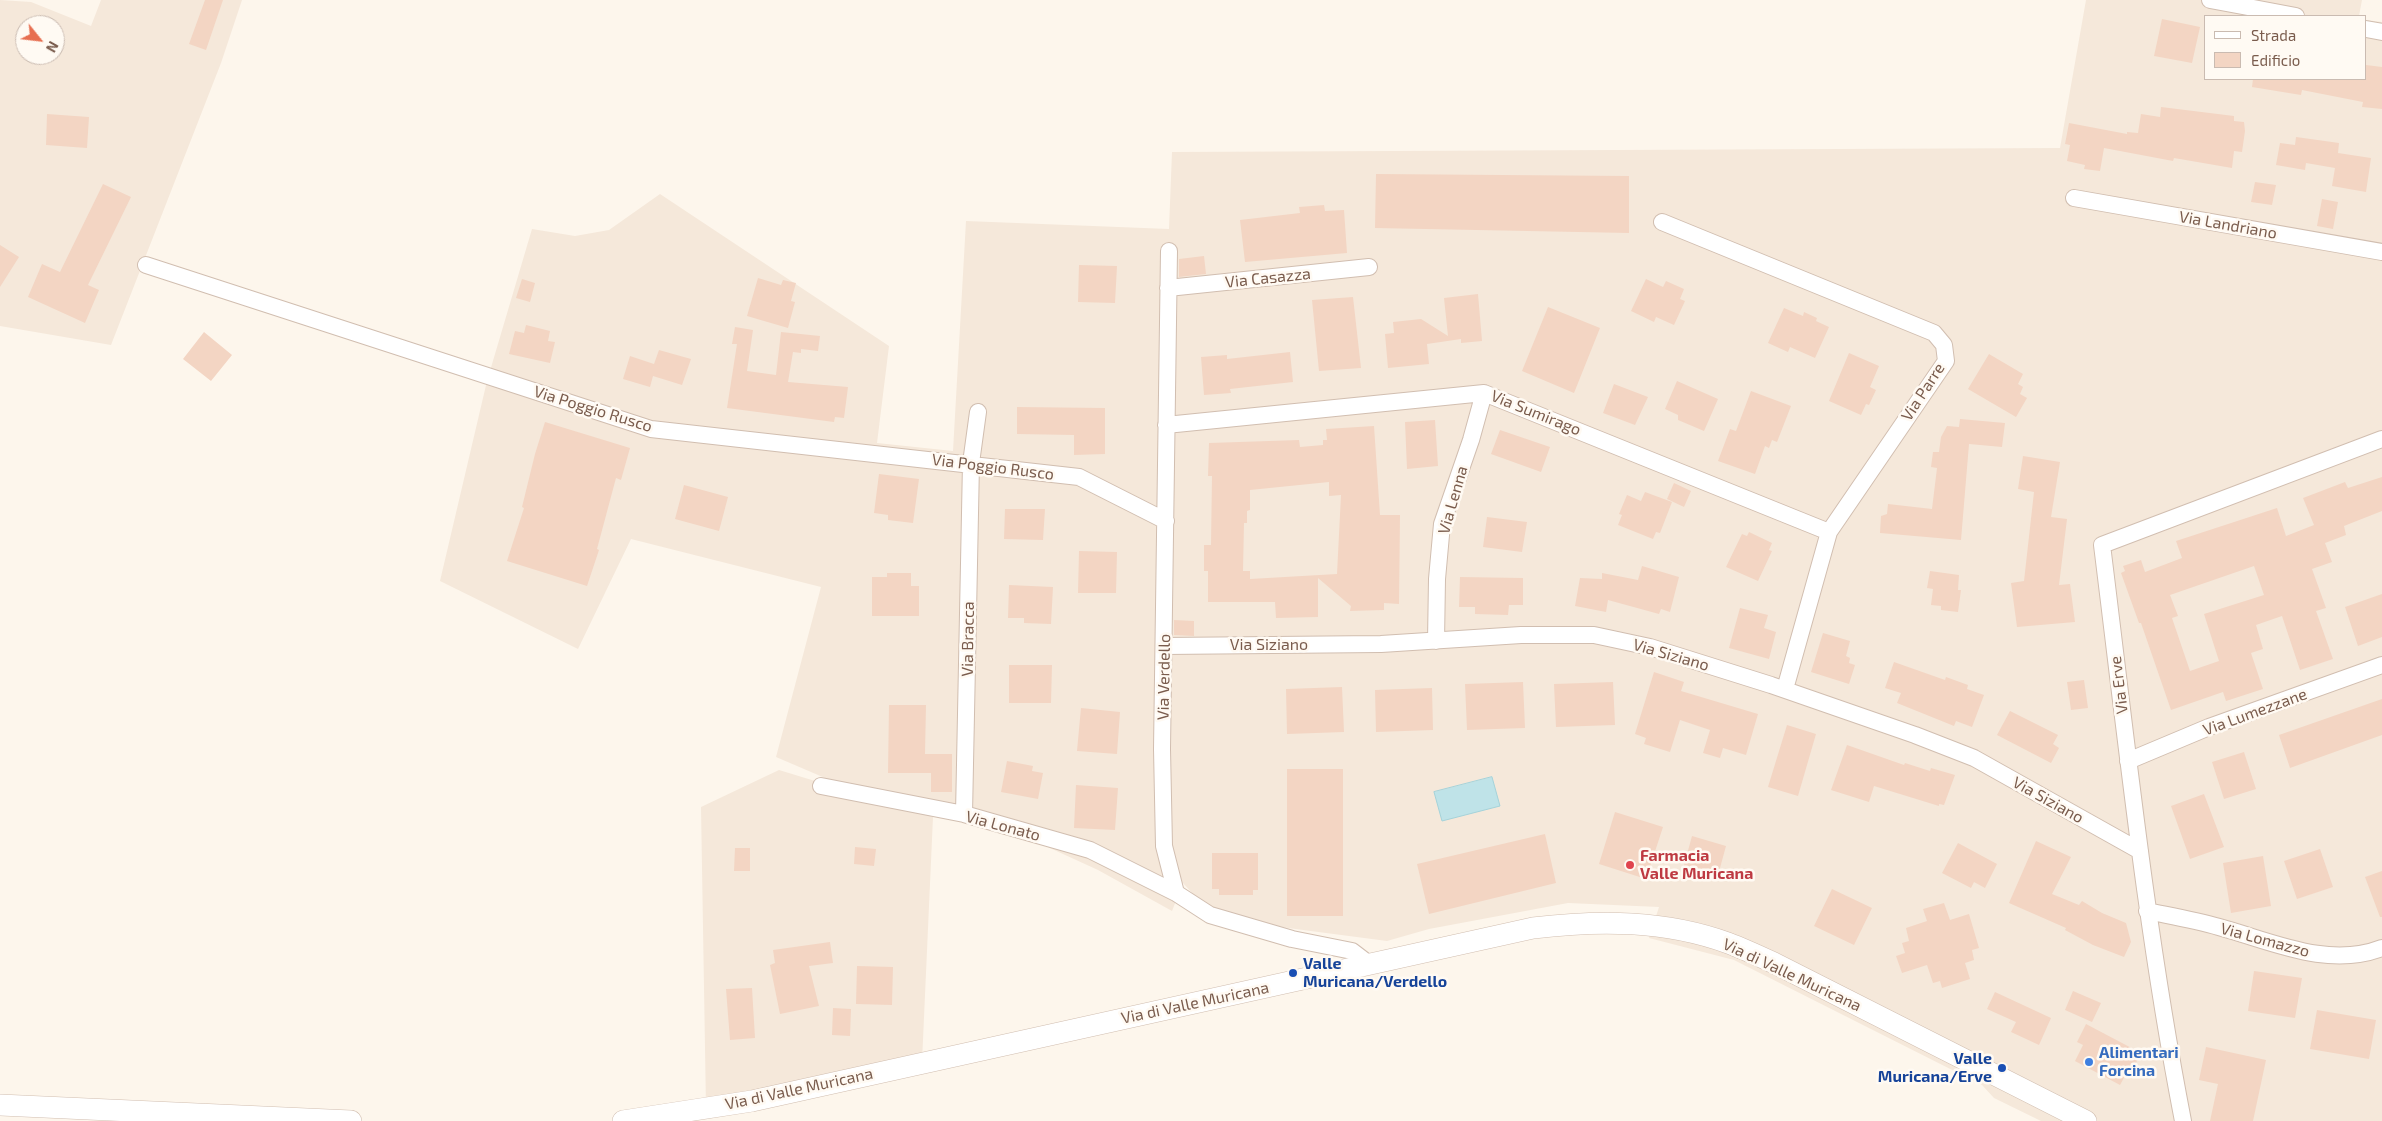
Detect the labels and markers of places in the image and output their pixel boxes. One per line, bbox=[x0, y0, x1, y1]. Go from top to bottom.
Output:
place label: Farmacia Valle Muricana bbox=[1640, 846, 1753, 884]
marker: Farmacia Valle Muricana bbox=[1624, 859, 1636, 871]
place label: Valle Muricana/Verdello bbox=[1303, 954, 1447, 992]
marker: Valle Muricana/Verdello bbox=[1287, 967, 1299, 979]
place label: Alimentari Forcina bbox=[2099, 1043, 2179, 1081]
place label: Valle Muricana/Erve bbox=[1878, 1049, 1992, 1087]
marker: Alimentari Forcina bbox=[2083, 1056, 2095, 1068]
marker: Valle Muricana/Erve bbox=[1996, 1062, 2008, 1074]

